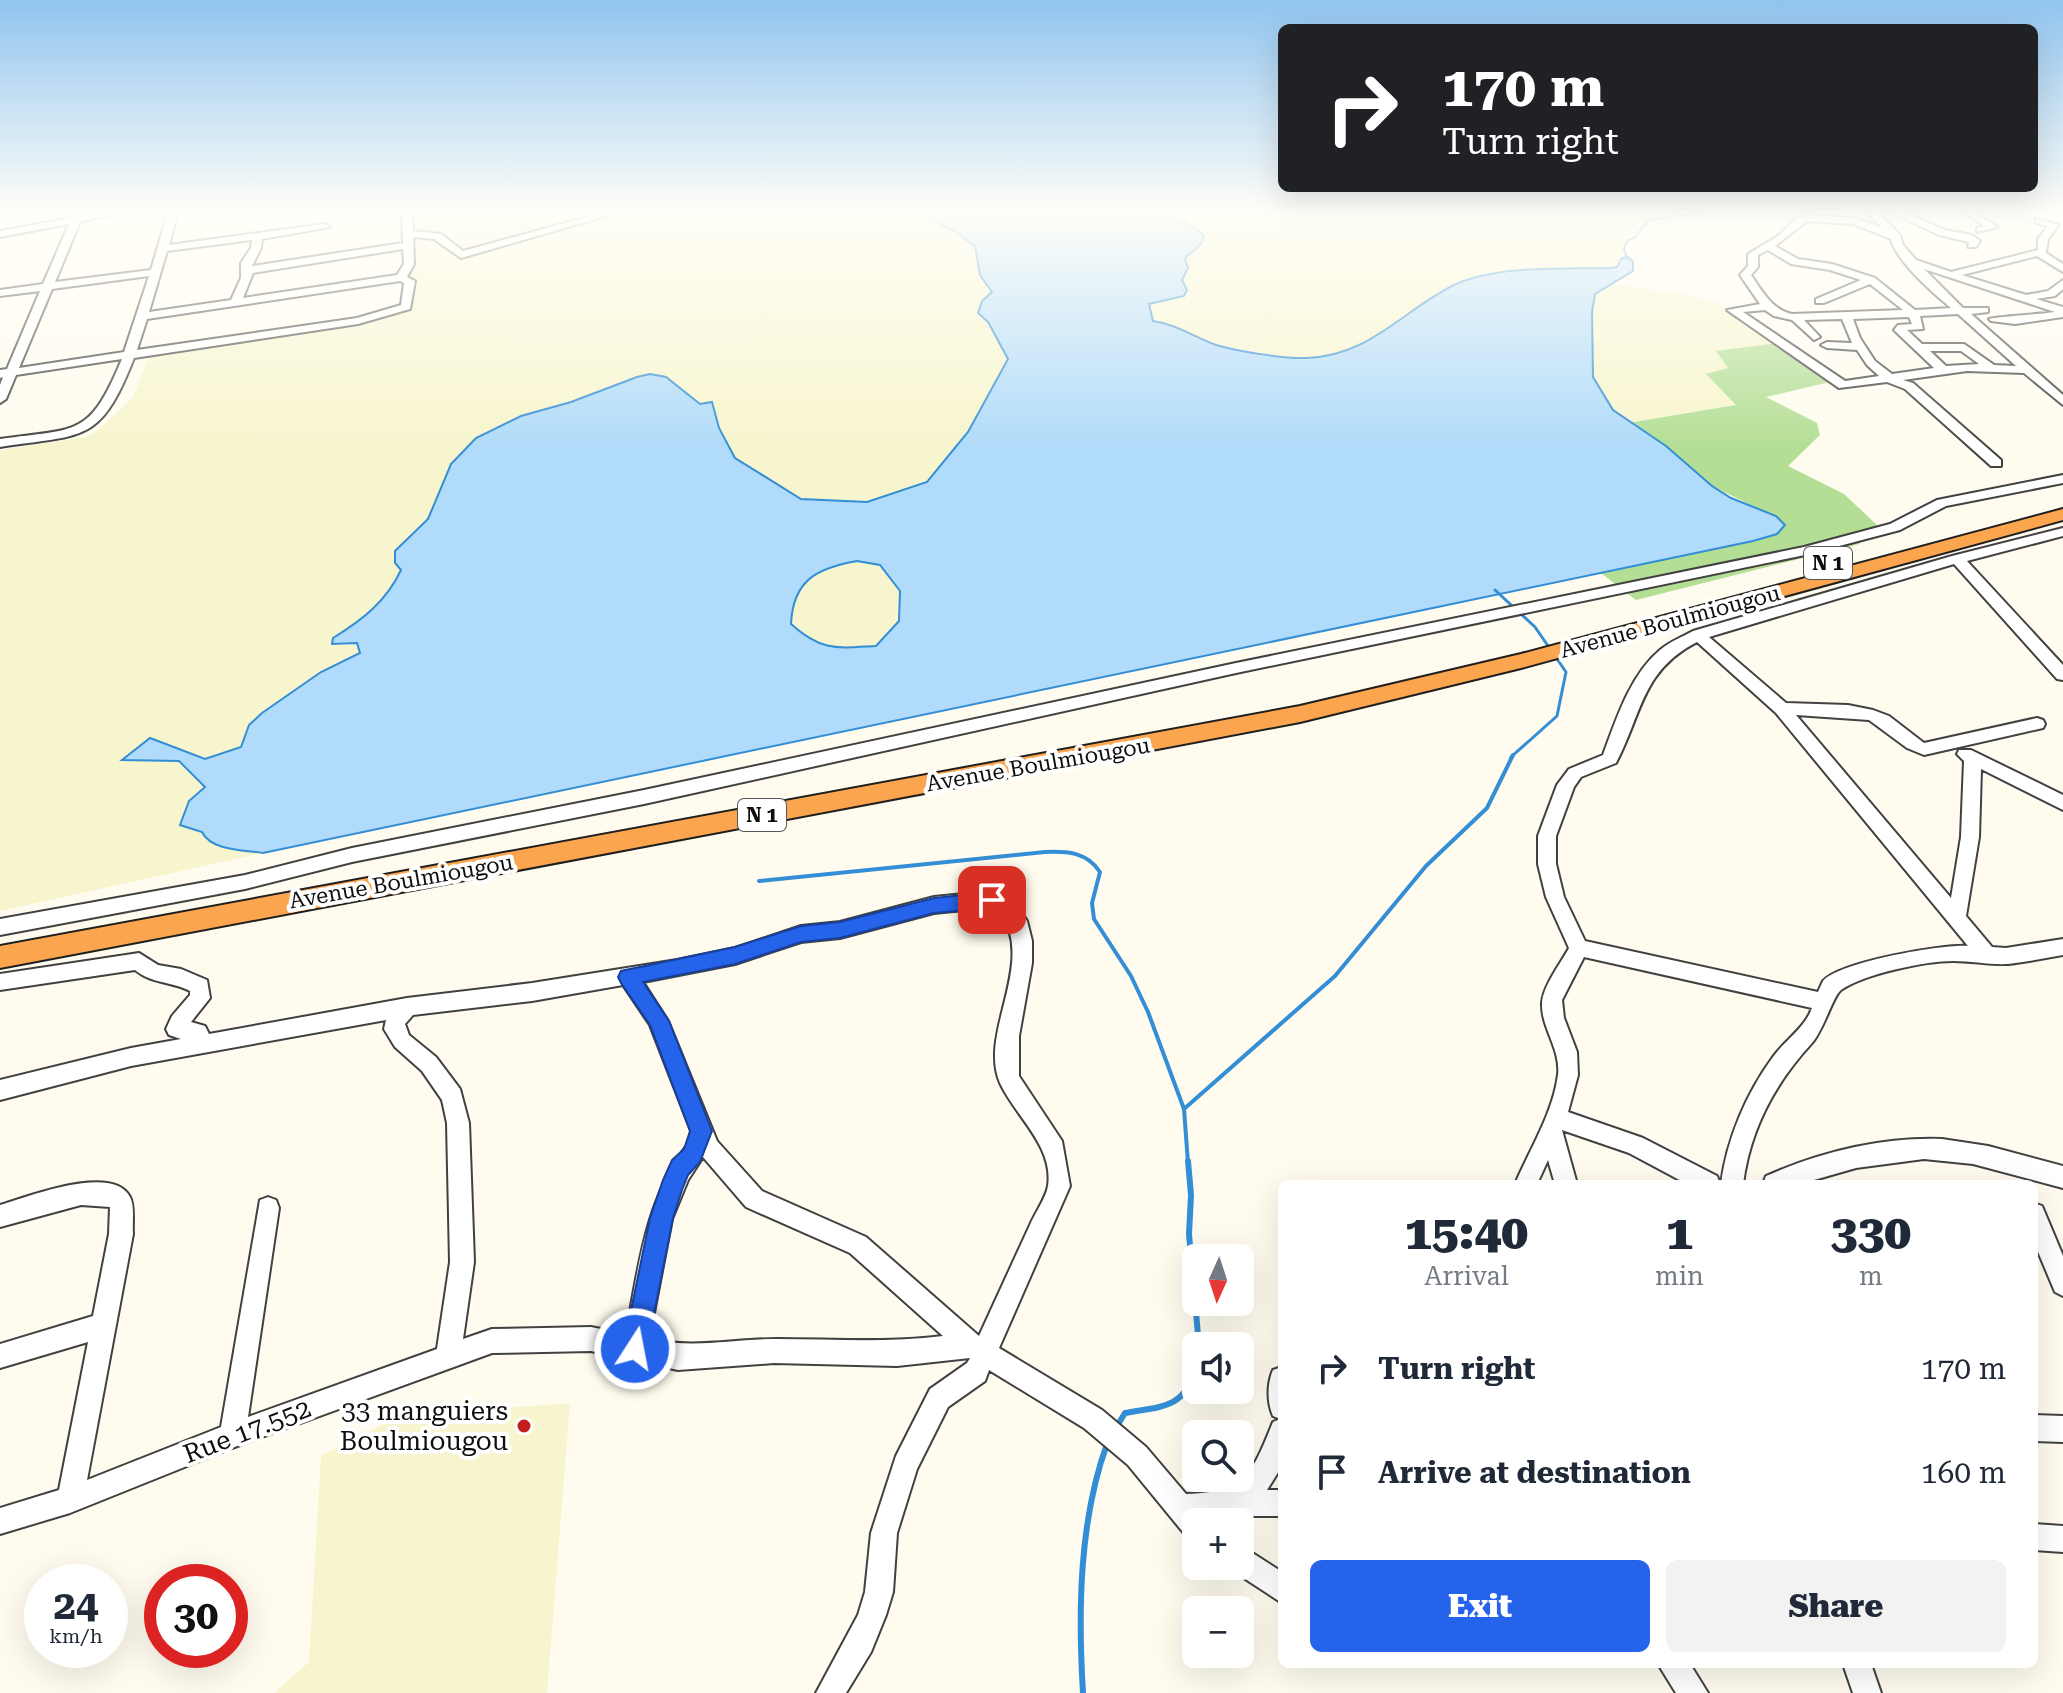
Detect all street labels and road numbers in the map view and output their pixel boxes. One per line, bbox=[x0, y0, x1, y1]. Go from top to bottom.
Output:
road number: N 1 bbox=[1804, 547, 1852, 579]
street label: Avenue Boulmiougou bbox=[1557, 580, 1783, 663]
street label: Avenue Boulmiougou bbox=[924, 732, 1152, 796]
road number: N 1 bbox=[738, 799, 786, 831]
street label: Avenue Boulmiougou bbox=[287, 849, 515, 913]
street label: Rue 17.552 bbox=[179, 1393, 315, 1469]

